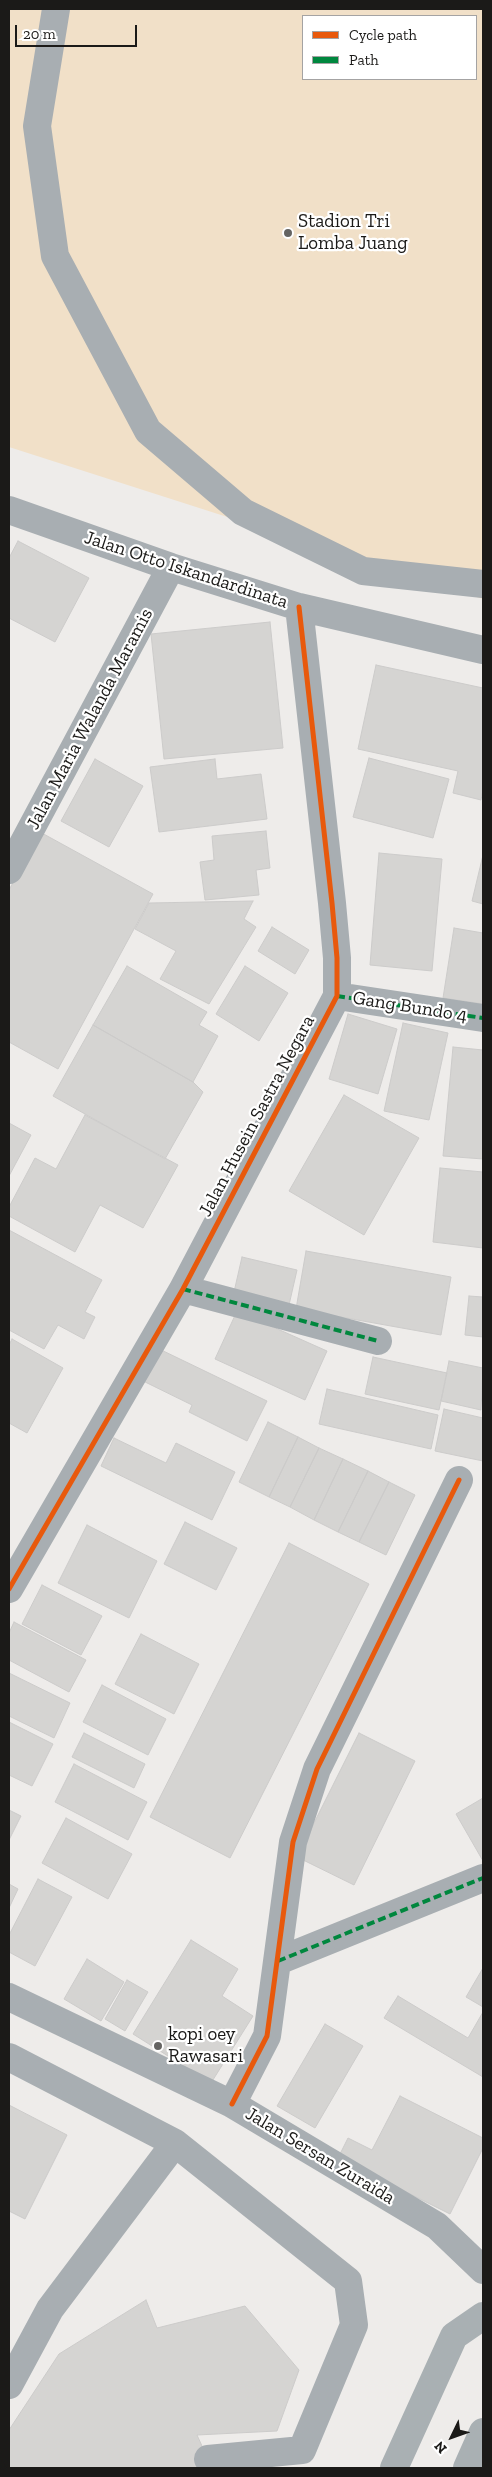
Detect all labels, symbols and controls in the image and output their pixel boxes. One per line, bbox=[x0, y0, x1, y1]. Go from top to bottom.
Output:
scale bar bbox=[18, 15, 140, 47]
legend bbox=[302, 15, 477, 80]
text: 20 m bbox=[23, 25, 56, 43]
text: Cycle path bbox=[349, 26, 417, 44]
text: Path bbox=[349, 51, 379, 69]
place label: Stadion Tri Lomba Juang bbox=[298, 211, 408, 255]
marker: Stadion Tri Lomba Juang bbox=[282, 227, 294, 239]
street label: Jalan Otto Iskandardinata bbox=[81, 526, 291, 614]
street label: Jalan Maria Walanda Maramis bbox=[22, 604, 158, 834]
street label: Gang Bundo 4 bbox=[351, 987, 469, 1027]
street label: Jalan Husein Sastra Negara bbox=[194, 1012, 320, 1220]
place label: kopi oey Rawasari bbox=[168, 2024, 243, 2068]
marker: kopi oey Rawasari bbox=[152, 2040, 164, 2052]
street label: Jalan Sersan Zuraida bbox=[241, 2102, 399, 2210]
north arrow bbox=[427, 2412, 477, 2462]
text: N bbox=[431, 2438, 450, 2457]

